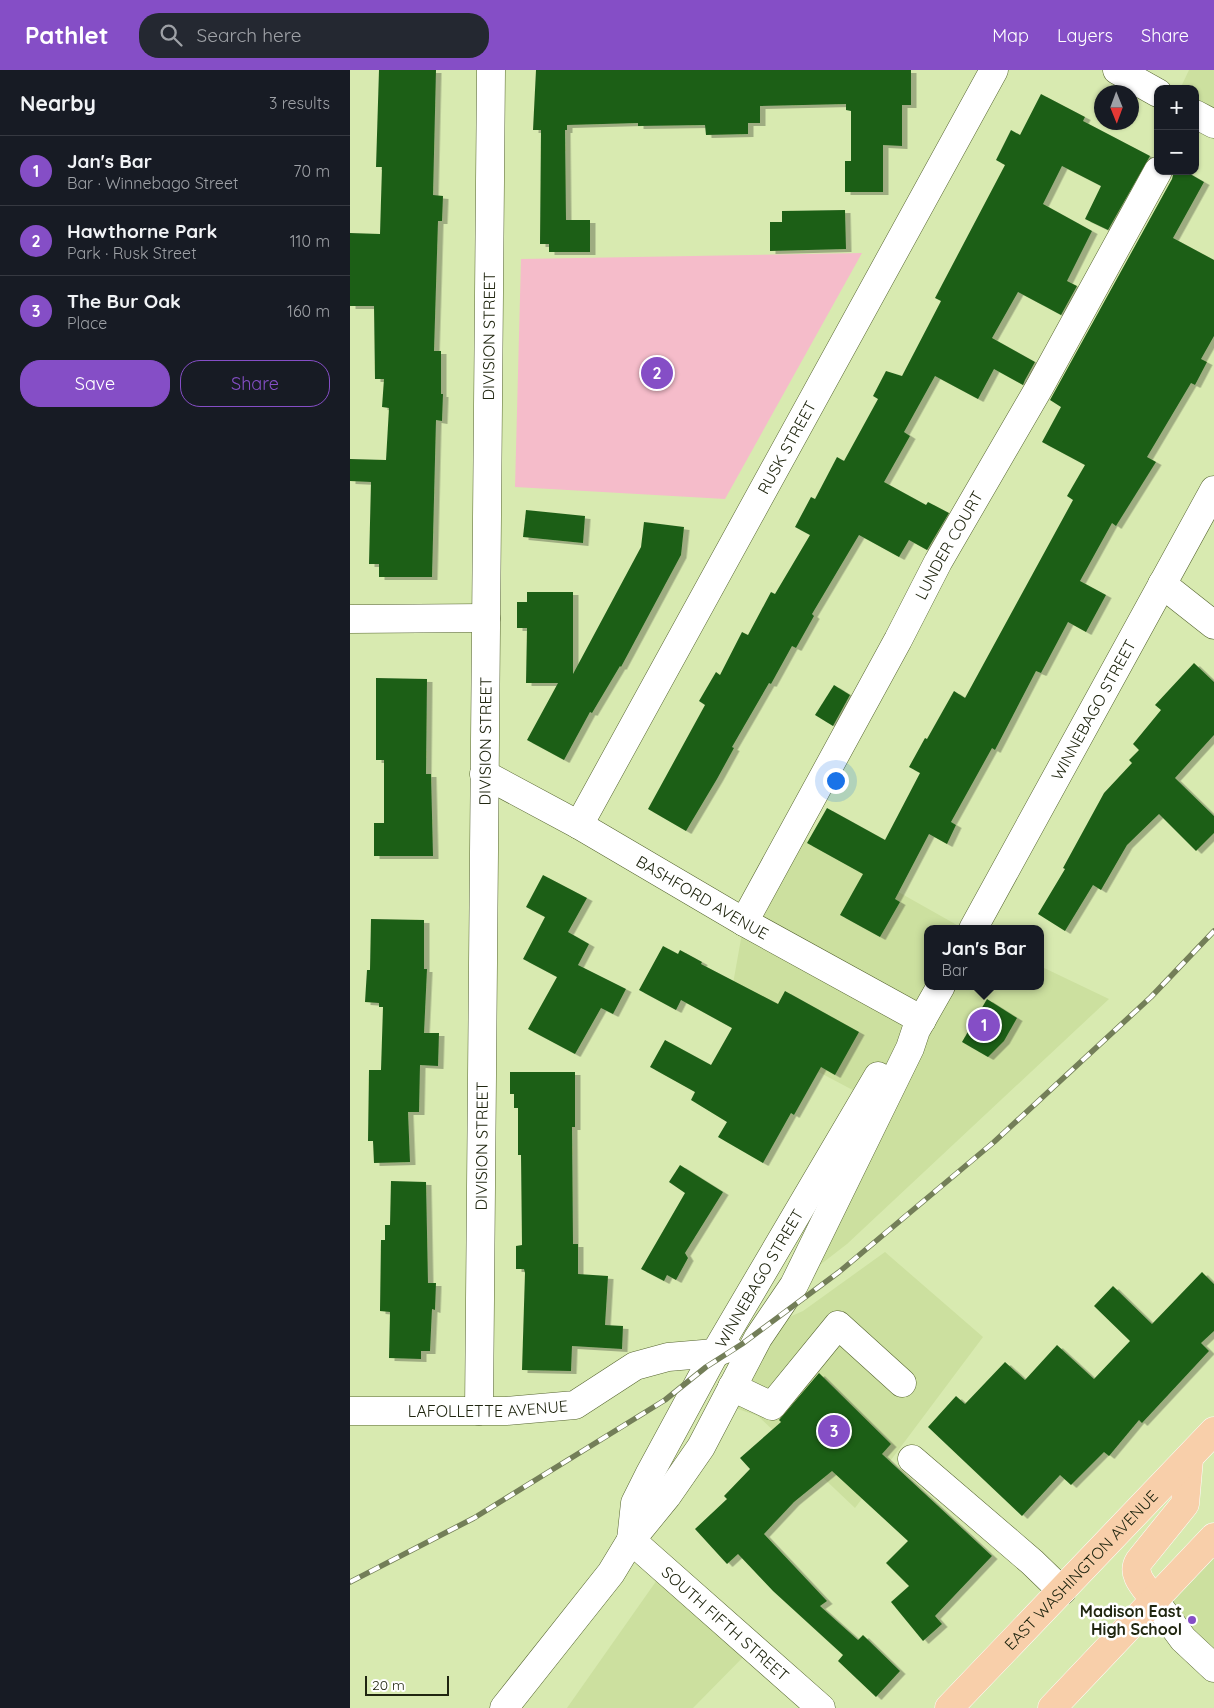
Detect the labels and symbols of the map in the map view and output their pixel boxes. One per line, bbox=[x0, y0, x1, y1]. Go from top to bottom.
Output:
north arrow bbox=[1094, 85, 1139, 130]
street label: DIVISION STREET bbox=[478, 271, 499, 401]
pin: 2 bbox=[641, 354, 673, 392]
street label: RUSK STREET bbox=[753, 397, 820, 497]
street label: LUNDER COURT bbox=[911, 487, 987, 603]
street label: WINNEBAGO STREET bbox=[1047, 636, 1140, 784]
street label: DIVISION STREET bbox=[474, 676, 496, 805]
your location bbox=[823, 768, 849, 794]
street label: BASHFORD AVENUE bbox=[633, 851, 772, 944]
pin: 1 bbox=[968, 1006, 1000, 1044]
street label: DIVISION STREET bbox=[471, 1081, 492, 1210]
street label: WINNEBAGO STREET bbox=[710, 1205, 808, 1351]
street label: LAFOLLETTE AVENUE bbox=[408, 1396, 569, 1421]
pin: 3 bbox=[818, 1412, 850, 1450]
street label: EAST WASHINGTON AVENUE bbox=[1000, 1486, 1162, 1654]
street label: SOUTH FIFTH STREET bbox=[658, 1562, 793, 1685]
place label: Madison East High School bbox=[1080, 1601, 1182, 1639]
marker: Madison East High School bbox=[1186, 1614, 1198, 1626]
scale bar bbox=[365, 1673, 449, 1696]

